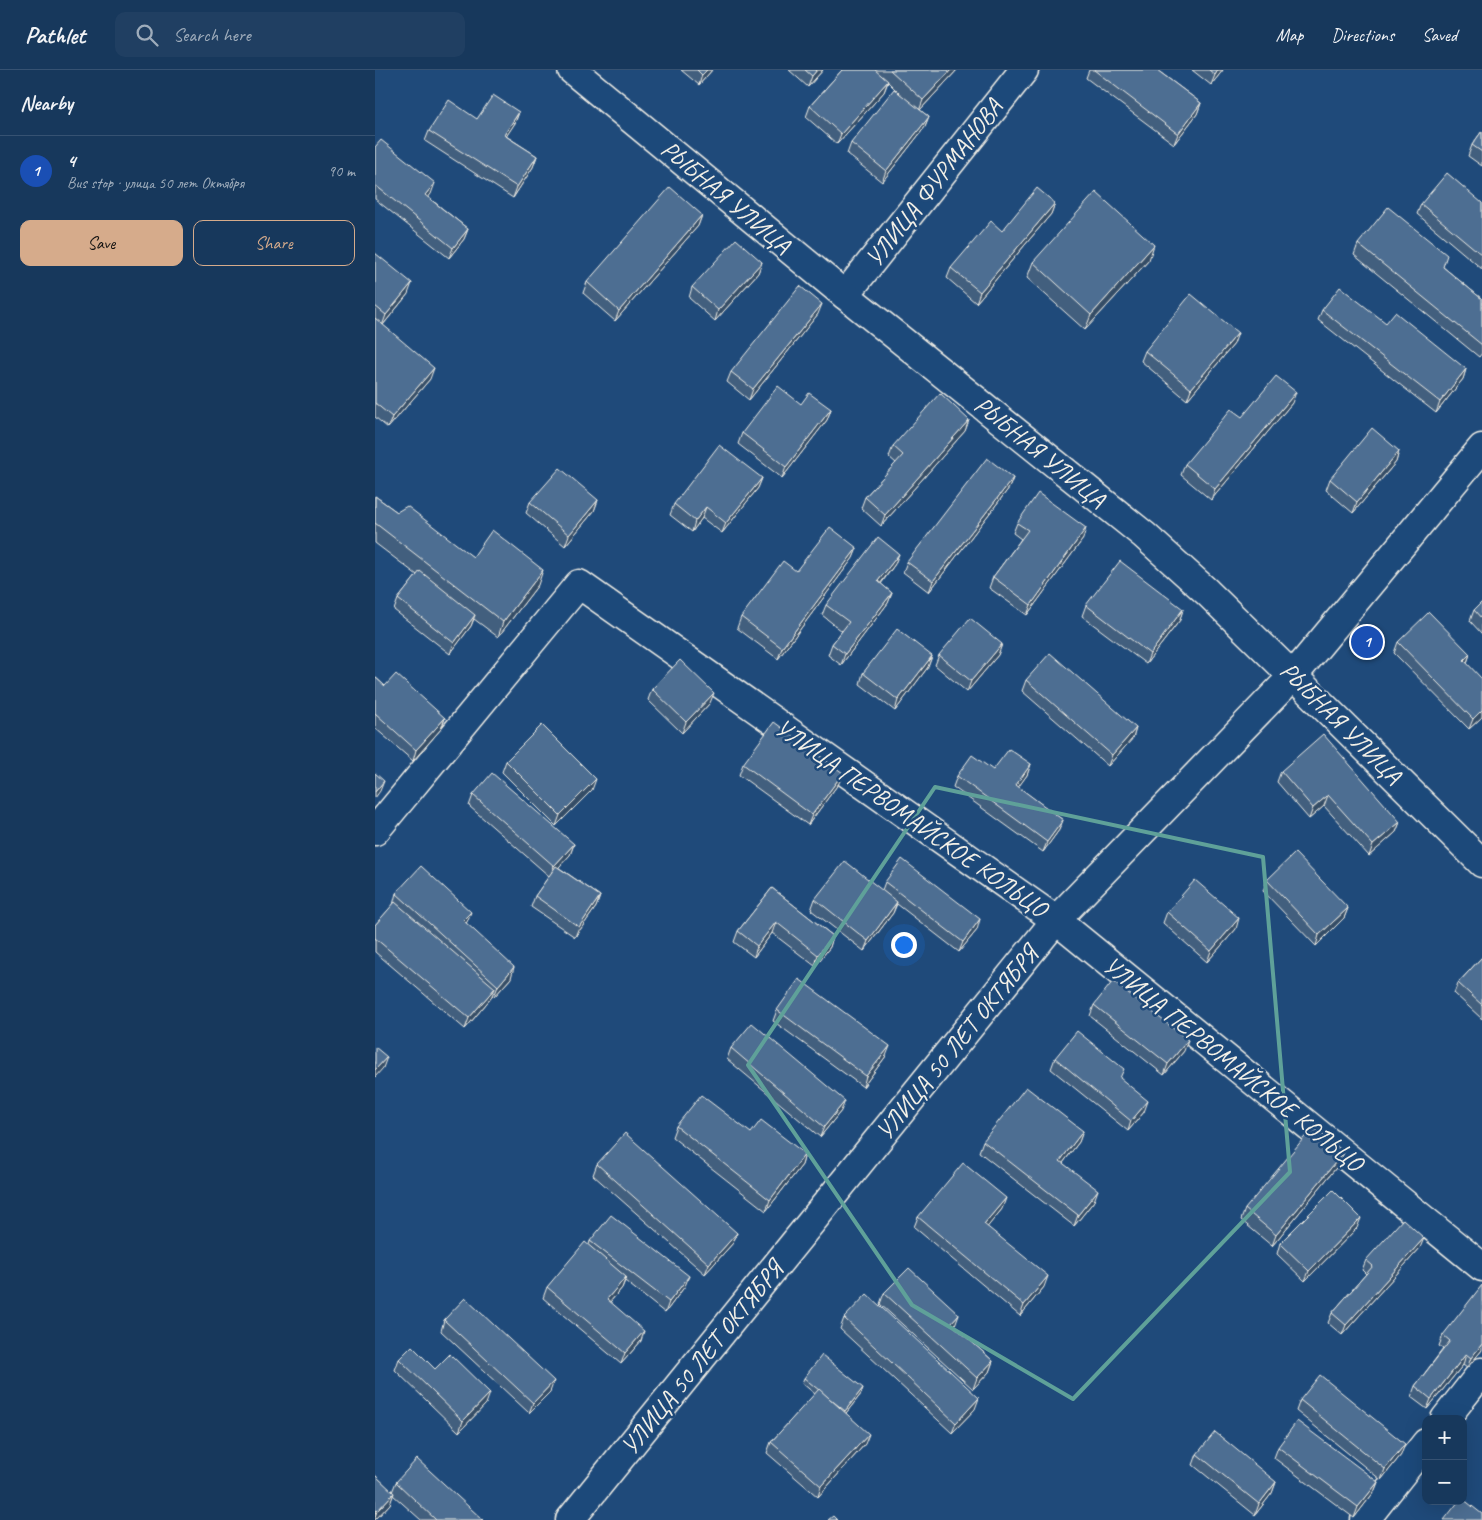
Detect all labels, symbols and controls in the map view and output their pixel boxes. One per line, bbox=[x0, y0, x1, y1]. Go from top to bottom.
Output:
search box bbox=[115, 12, 465, 57]
text: Pathlet bbox=[25, 20, 85, 50]
icon: search bbox=[133, 21, 161, 49]
text: Search here bbox=[173, 23, 251, 47]
text: Map bbox=[1276, 24, 1303, 46]
text: Directions bbox=[1331, 24, 1394, 46]
text: Saved bbox=[1422, 24, 1457, 46]
text: Nearby bbox=[20, 90, 73, 116]
street label: УЛИЦА ФУРМАНОВА bbox=[858, 91, 1010, 273]
street label: РЫБНАЯ УЛИЦА bbox=[654, 133, 798, 261]
text: 4 bbox=[67, 149, 76, 173]
text: 1 bbox=[32, 161, 40, 181]
text: 90 m bbox=[328, 161, 355, 181]
text: Bus stop · улица 50 лет Октября bbox=[67, 173, 244, 193]
button: Save bbox=[20, 220, 183, 266]
button: Share bbox=[193, 220, 355, 266]
street label: РЫБНАЯ УЛИЦА bbox=[968, 389, 1113, 515]
pin: 1 bbox=[1351, 623, 1383, 661]
street label: РЫБНАЯ УЛИЦА bbox=[1273, 655, 1409, 791]
street label: УЛИЦА ПЕРВОМАЙСКОЕ КОЛЬЦО bbox=[769, 712, 1055, 926]
your location bbox=[891, 932, 917, 958]
street label: УЛИЦА 50 ЛЕТ ОКТЯБРЯ bbox=[869, 936, 1048, 1147]
street label: УЛИЦА ПЕРВОМАЙСКОЕ КОЛЬЦО bbox=[1097, 949, 1371, 1180]
street label: УЛИЦА 50 ЛЕТ ОКТЯБРЯ bbox=[614, 1251, 793, 1462]
map controls bbox=[1422, 1415, 1467, 1505]
button: + bbox=[1422, 1415, 1467, 1460]
button: − bbox=[1422, 1460, 1467, 1505]

